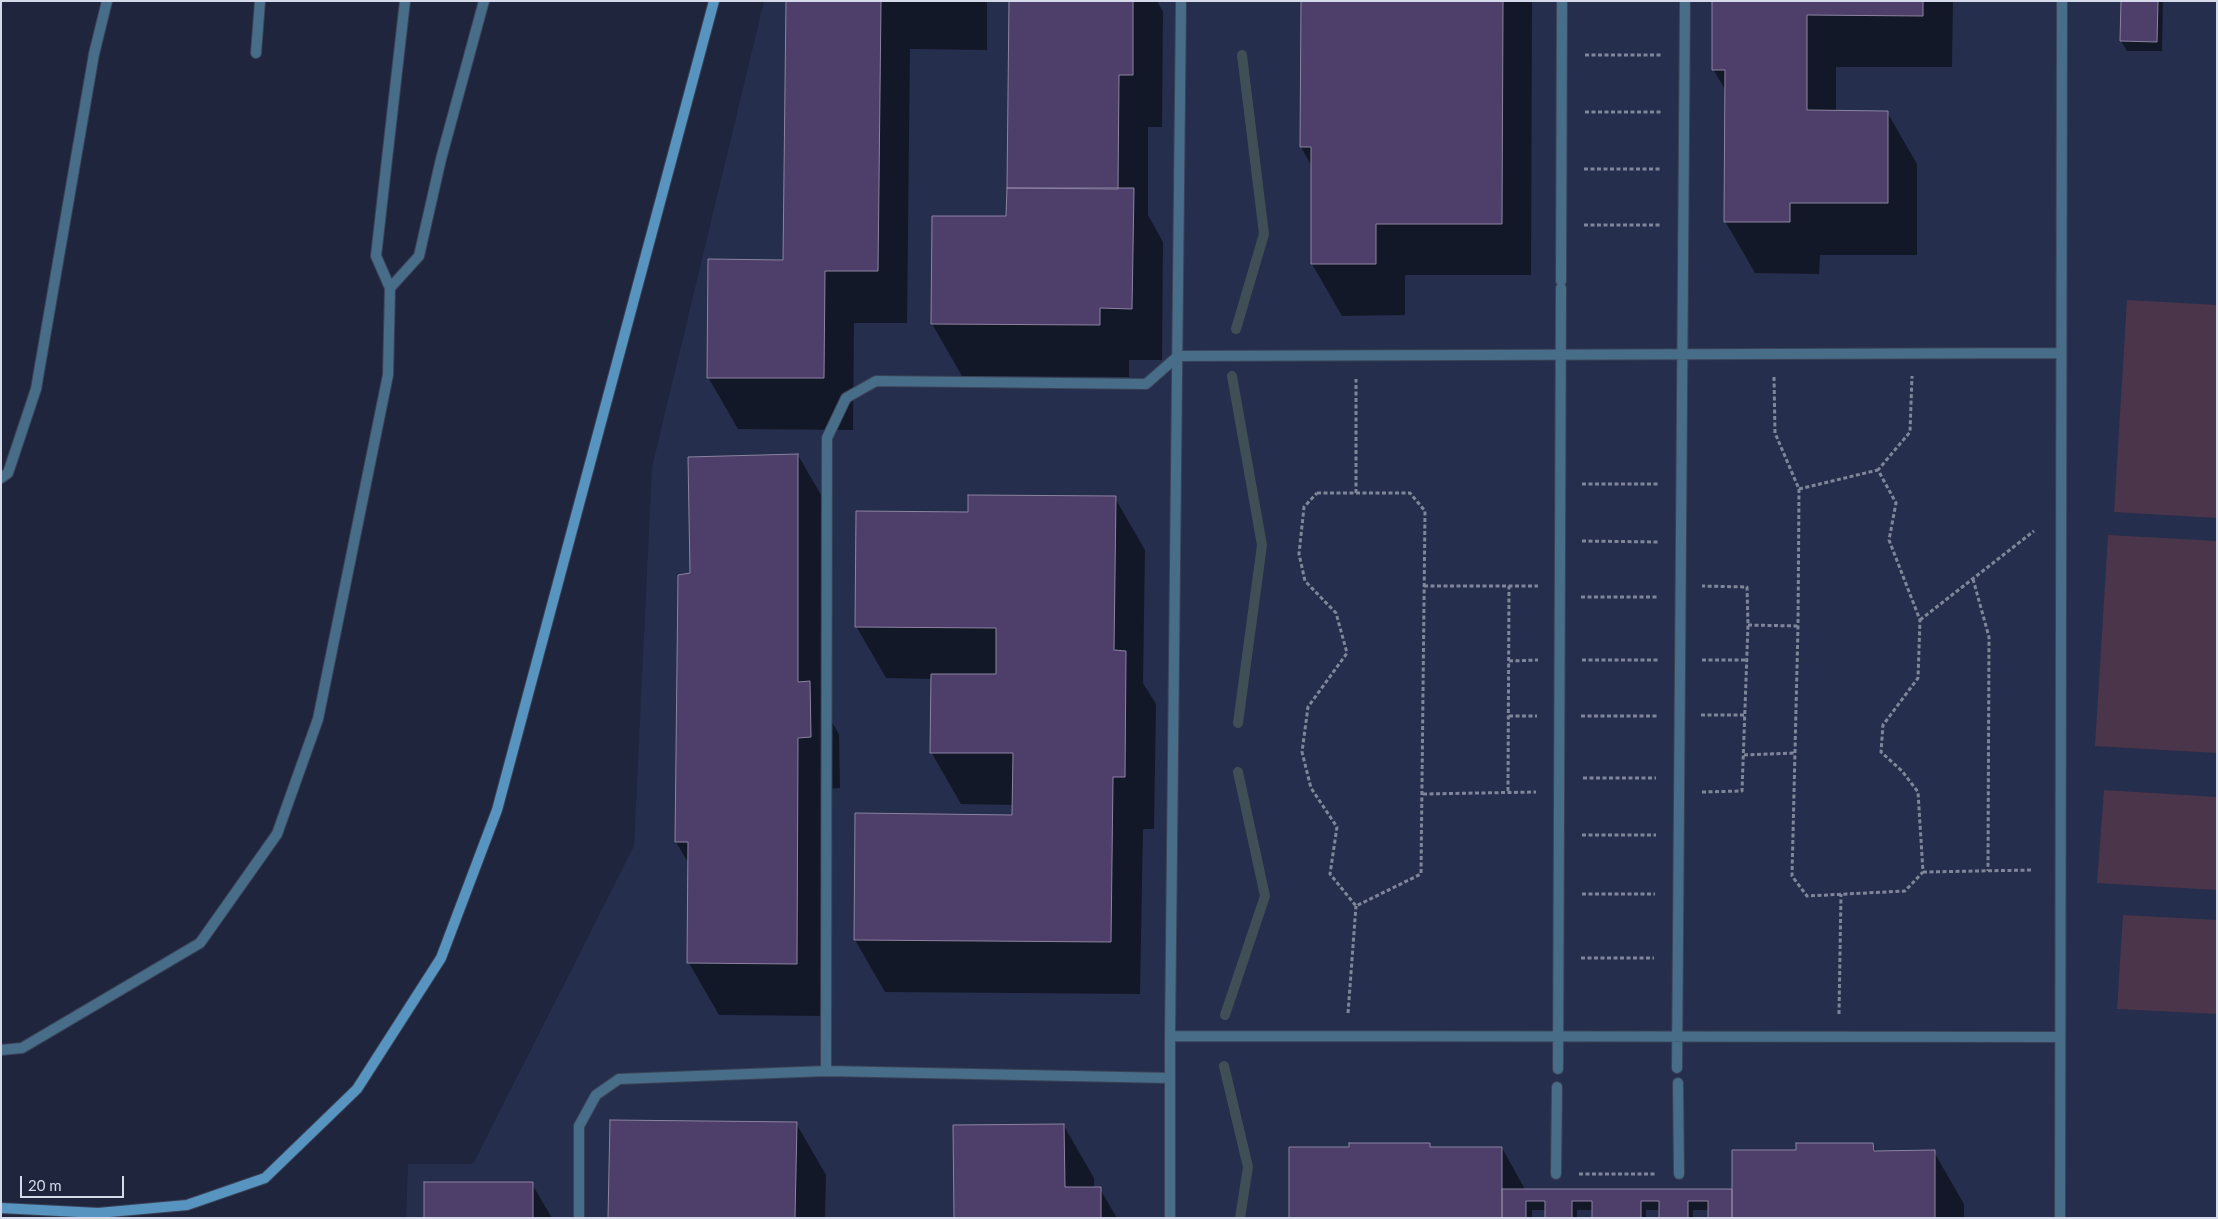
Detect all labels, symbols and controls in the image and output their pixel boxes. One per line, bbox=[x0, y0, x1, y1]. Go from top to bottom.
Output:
scale bar bbox=[22, 1166, 126, 1198]
text: 20 m bbox=[28, 1176, 62, 1194]

